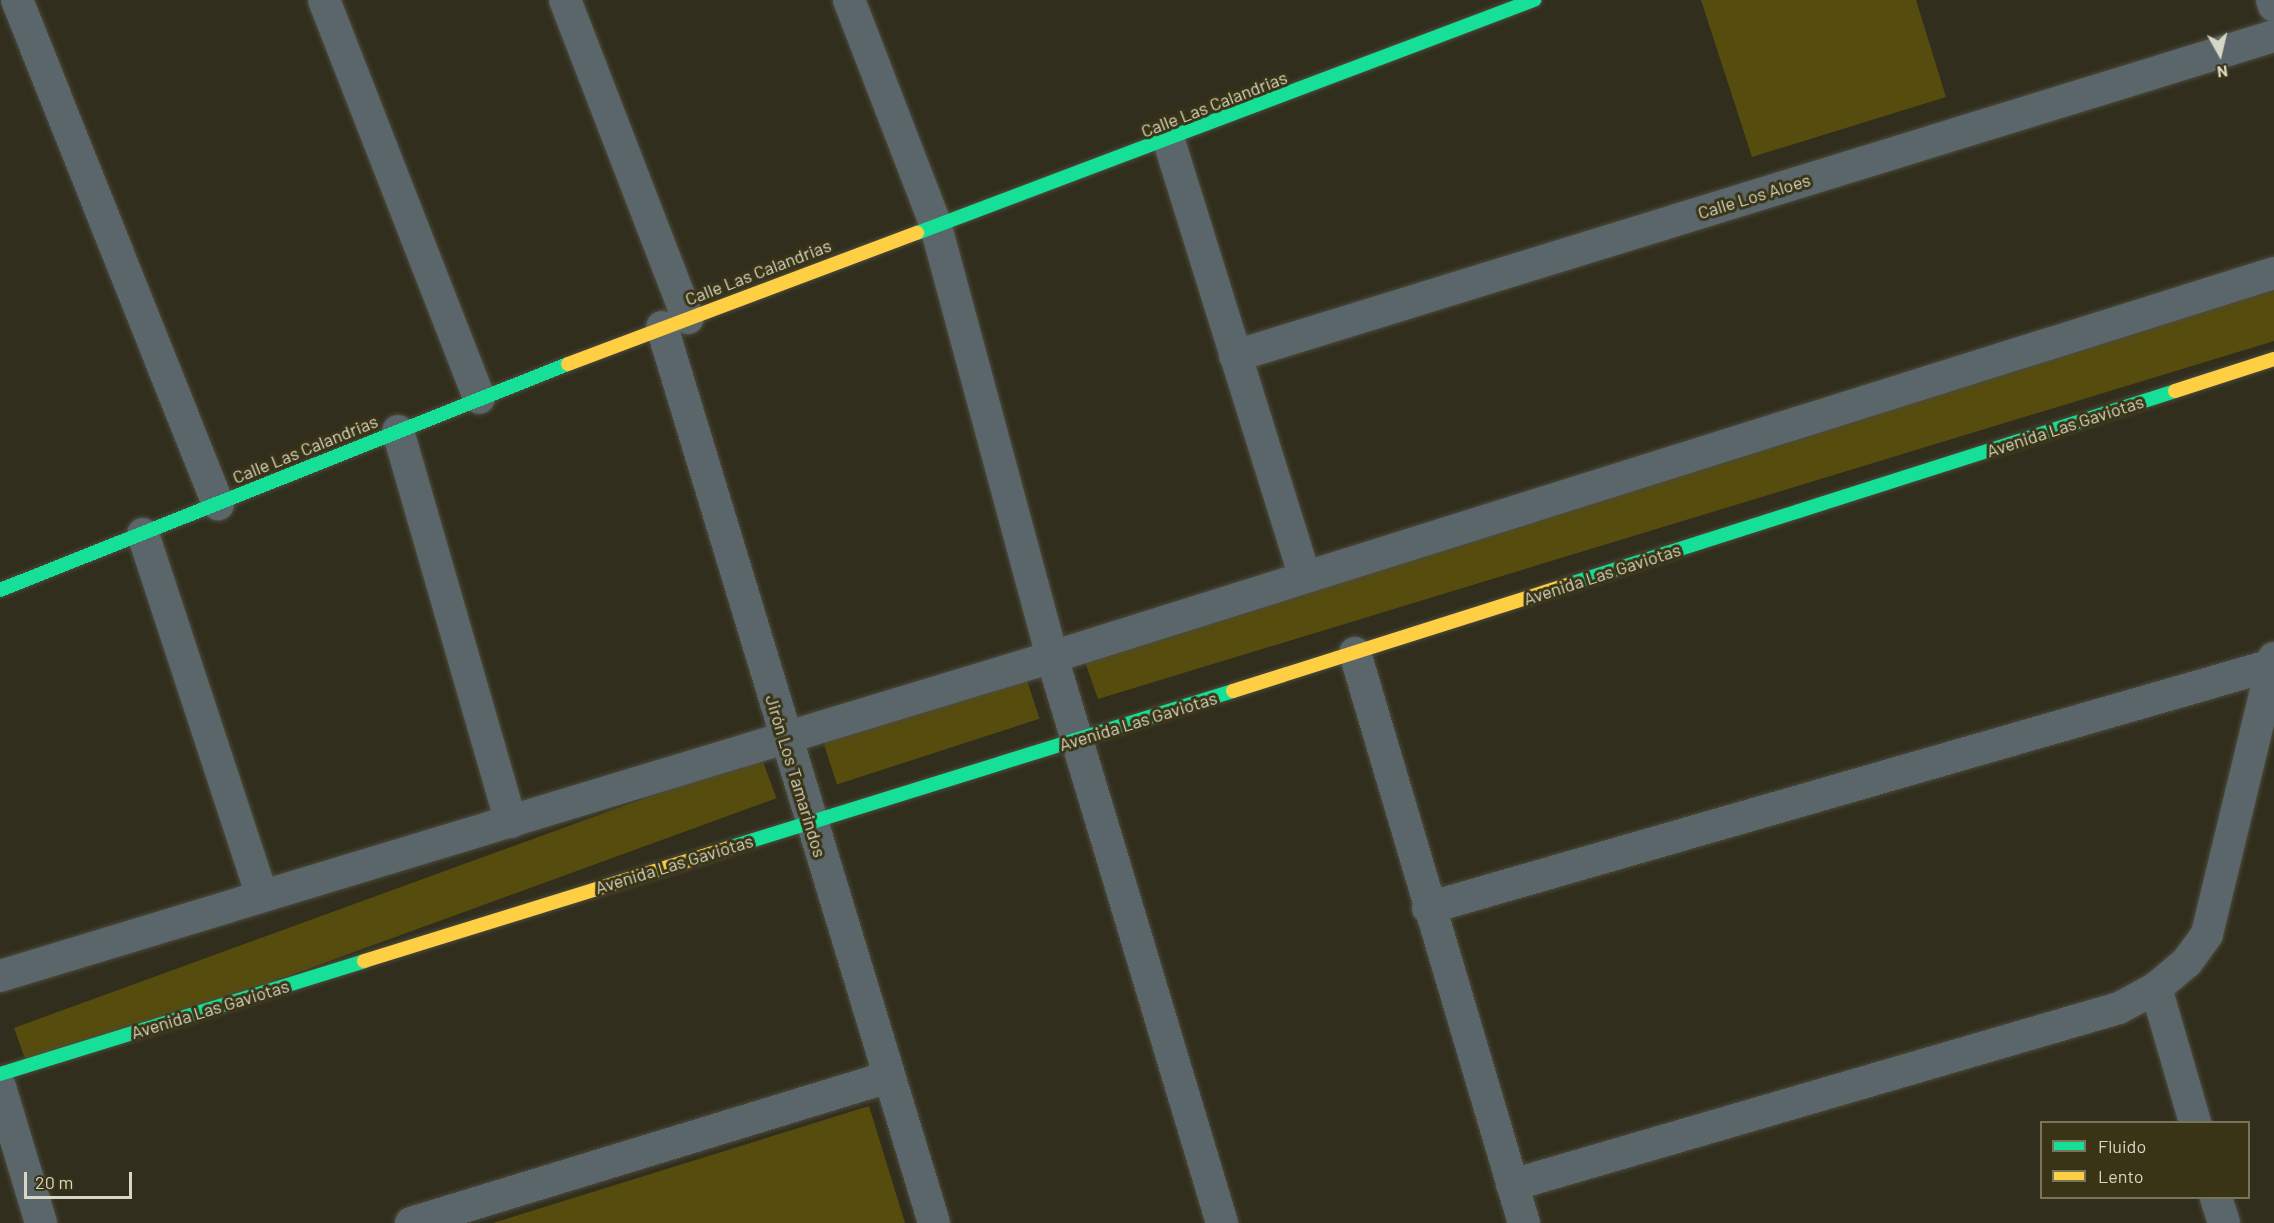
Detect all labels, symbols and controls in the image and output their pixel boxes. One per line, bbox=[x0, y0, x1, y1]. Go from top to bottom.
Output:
north arrow bbox=[2190, 24, 2250, 84]
text: N bbox=[2216, 62, 2229, 82]
street label: Calle Las Calandrias bbox=[1138, 66, 1290, 142]
street label: Calle Los Aloes bbox=[1695, 169, 1813, 223]
street label: Calle Las Calandrias bbox=[682, 234, 834, 310]
street label: Avenida Las Gaviotas bbox=[1984, 390, 2146, 462]
street label: Calle Las Calandrias bbox=[229, 410, 381, 488]
street label: Avenida Las Gaviotas bbox=[1521, 538, 1683, 610]
street label: Avenida Las Gaviotas bbox=[1056, 687, 1220, 755]
street label: Jirón Los Tamarindos bbox=[761, 692, 831, 860]
street label: Avenida Las Gaviotas bbox=[592, 830, 756, 898]
street label: Avenida Las Gaviotas bbox=[128, 975, 292, 1043]
legend bbox=[2040, 1121, 2250, 1199]
text: Fluido bbox=[2098, 1135, 2146, 1157]
scale bar bbox=[27, 1160, 135, 1198]
text: Lento bbox=[2098, 1165, 2144, 1187]
text: 20 m bbox=[35, 1171, 73, 1193]

